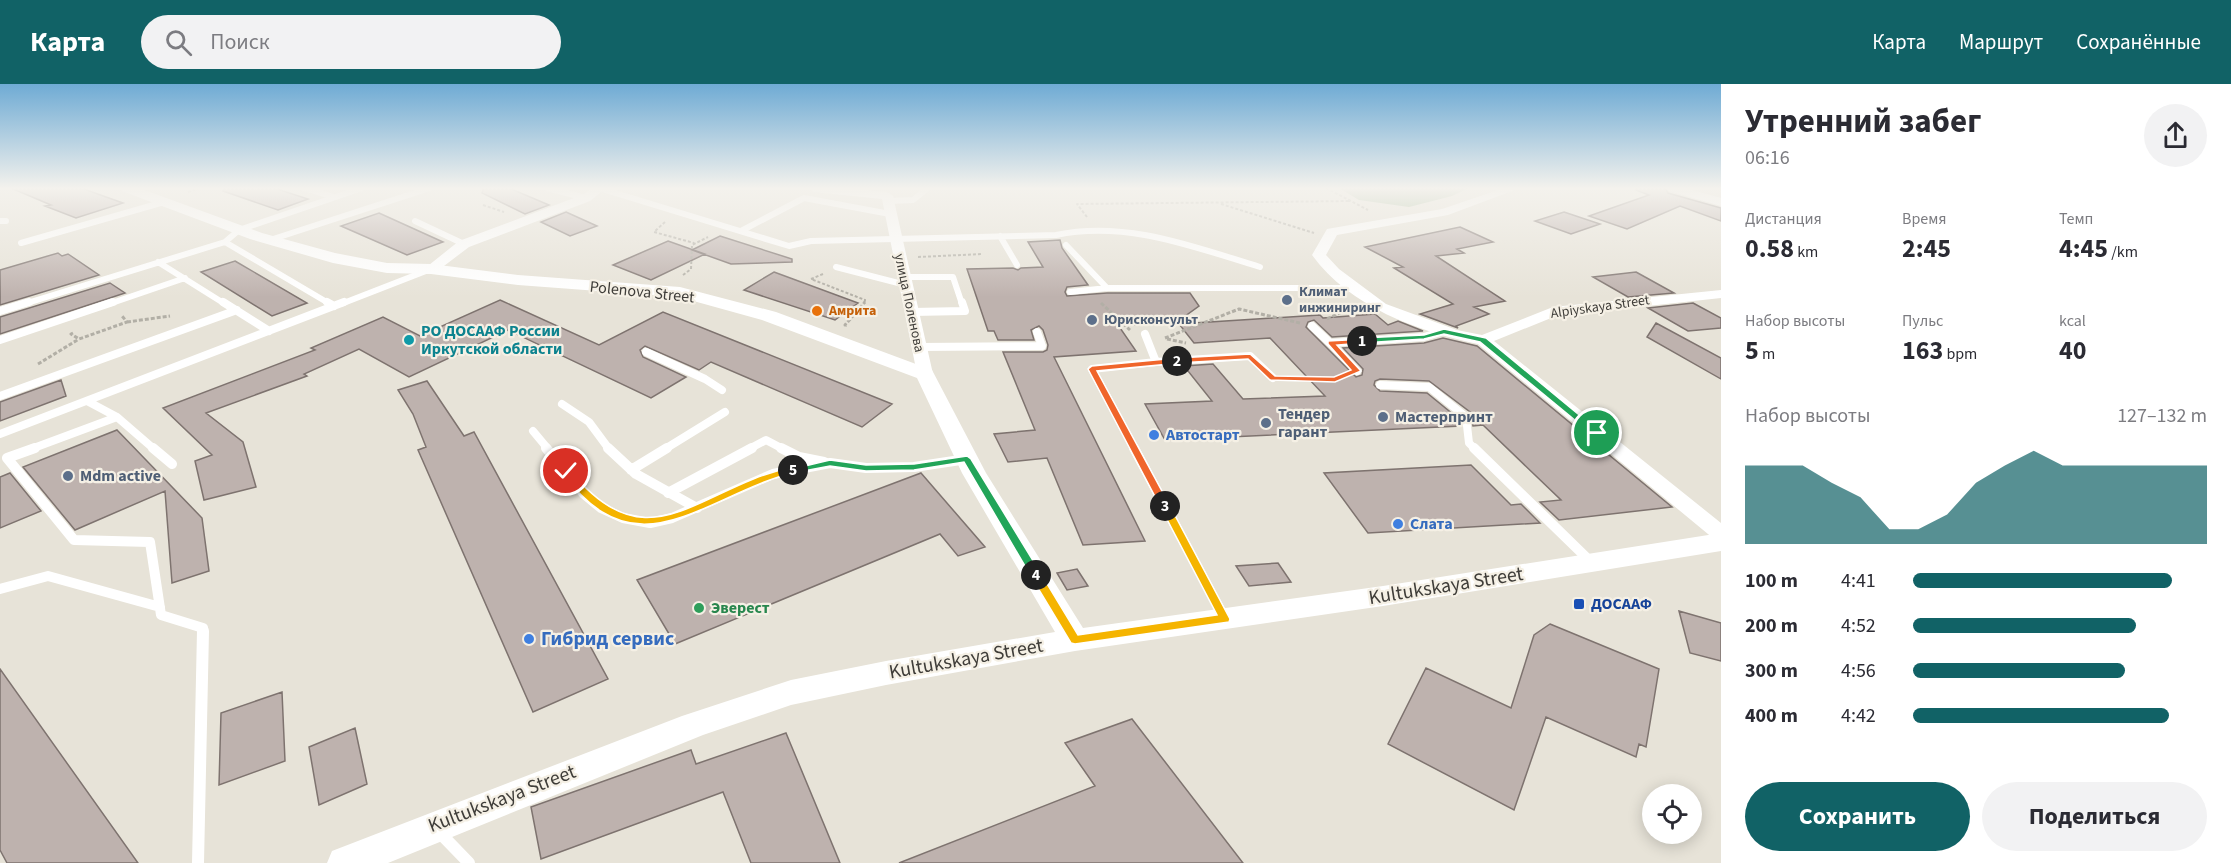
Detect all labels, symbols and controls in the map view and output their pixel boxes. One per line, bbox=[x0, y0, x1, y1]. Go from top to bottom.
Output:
search box bbox=[141, 15, 561, 69]
text: Карта bbox=[30, 22, 105, 62]
icon: search bbox=[162, 26, 195, 59]
text: Поиск bbox=[210, 26, 270, 58]
text: Карта bbox=[1872, 27, 1926, 57]
text: Маршрут bbox=[1959, 27, 2043, 57]
text: Сохранённые bbox=[2076, 27, 2201, 57]
text: Утренний забег bbox=[1745, 98, 1981, 145]
button: share bbox=[2144, 104, 2207, 167]
text: 06:16 bbox=[1745, 144, 1790, 172]
text: Дистанция bbox=[1745, 208, 1822, 230]
text: Время bbox=[1902, 208, 1947, 230]
text: Темп bbox=[2059, 208, 2093, 230]
text: 0.58 bbox=[1745, 230, 1794, 267]
text: 2:45 bbox=[1902, 230, 1951, 267]
text: 4:45 bbox=[2059, 230, 2108, 267]
text: km bbox=[1794, 241, 1818, 263]
text: /km bbox=[2108, 241, 2138, 263]
street label: улица Поленова bbox=[889, 252, 929, 354]
street label: Polenova Street bbox=[589, 276, 696, 309]
place label: Климат инжиниринг bbox=[1299, 282, 1381, 318]
street label: Alpiyskaya Street bbox=[1549, 290, 1651, 324]
marker: Климат инжиниринг bbox=[1280, 293, 1294, 307]
place label: Амрита bbox=[828, 301, 876, 321]
marker: Амрита bbox=[810, 304, 824, 318]
place label: Юрисконсульт bbox=[1104, 310, 1198, 330]
text: Набор высоты bbox=[1745, 310, 1845, 332]
text: Пульс bbox=[1902, 310, 1943, 332]
text: kcal bbox=[2059, 310, 2086, 332]
marker: Юрисконсульт bbox=[1085, 313, 1099, 327]
place label: РО ДОСААФ России Иркутской области bbox=[421, 320, 562, 360]
pin: 1 bbox=[1347, 326, 1377, 356]
text: 1 bbox=[1358, 330, 1366, 352]
text: 5 bbox=[1745, 332, 1759, 369]
text: 163 bbox=[1902, 332, 1943, 369]
text: 40 bbox=[2059, 332, 2086, 369]
marker: РО ДОСААФ России Иркутской области bbox=[402, 333, 416, 347]
text: m bbox=[1759, 343, 1775, 365]
text: bpm bbox=[1943, 343, 1977, 365]
pin: 2 bbox=[1162, 346, 1192, 376]
text: 2 bbox=[1173, 350, 1181, 372]
text: Набор высоты bbox=[1745, 402, 1870, 430]
text: 127–132 m bbox=[2117, 402, 2207, 430]
place label: Тендер гарант bbox=[1278, 403, 1330, 443]
place label: Мастерпринт bbox=[1395, 406, 1493, 428]
pin bbox=[1571, 407, 1622, 458]
marker: Мастерпринт bbox=[1376, 410, 1390, 424]
marker: Тендер гарант bbox=[1259, 416, 1273, 430]
icon: arrive bbox=[1580, 416, 1613, 449]
place label: Автостарт bbox=[1165, 424, 1240, 446]
marker: Автостарт bbox=[1147, 428, 1161, 442]
pin bbox=[540, 445, 591, 496]
icon: check bbox=[549, 454, 582, 487]
pin: 5 bbox=[778, 455, 808, 485]
text: 5 bbox=[789, 459, 797, 481]
place label: Mdm active bbox=[80, 465, 161, 487]
marker: Mdm active bbox=[61, 469, 75, 483]
pin: 3 bbox=[1150, 491, 1180, 521]
text: 3 bbox=[1161, 495, 1169, 517]
place label: Слата bbox=[1410, 513, 1453, 535]
marker: Слата bbox=[1391, 517, 1405, 531]
pin: 4 bbox=[1021, 560, 1051, 590]
street label: Kultukskaya Street bbox=[1367, 560, 1526, 612]
text: 4 bbox=[1032, 564, 1040, 586]
text: 100 m bbox=[1745, 567, 1798, 595]
text: 4:41 bbox=[1841, 567, 1876, 595]
place label: ДОСААФ bbox=[1591, 593, 1652, 615]
place label: Эверест bbox=[711, 597, 770, 619]
marker: ДОСААФ bbox=[1572, 597, 1586, 611]
marker: Эверест bbox=[692, 601, 706, 615]
text: 200 m bbox=[1745, 612, 1798, 640]
text: 4:52 bbox=[1841, 612, 1876, 640]
place label: Гибрид сервис bbox=[541, 625, 674, 653]
marker: Гибрид сервис bbox=[522, 632, 536, 646]
street label: Kultukskaya Street bbox=[887, 632, 1046, 686]
text: 300 m bbox=[1745, 657, 1798, 685]
text: 4:56 bbox=[1841, 657, 1876, 685]
text: 400 m bbox=[1745, 702, 1798, 730]
text: 4:42 bbox=[1841, 702, 1876, 730]
street label: Kultukskaya Street bbox=[424, 758, 580, 840]
button: Сохранить bbox=[1745, 782, 1970, 851]
button: Поделиться bbox=[1982, 782, 2207, 851]
map controls bbox=[1642, 784, 1702, 844]
button: locate bbox=[1642, 784, 1702, 844]

